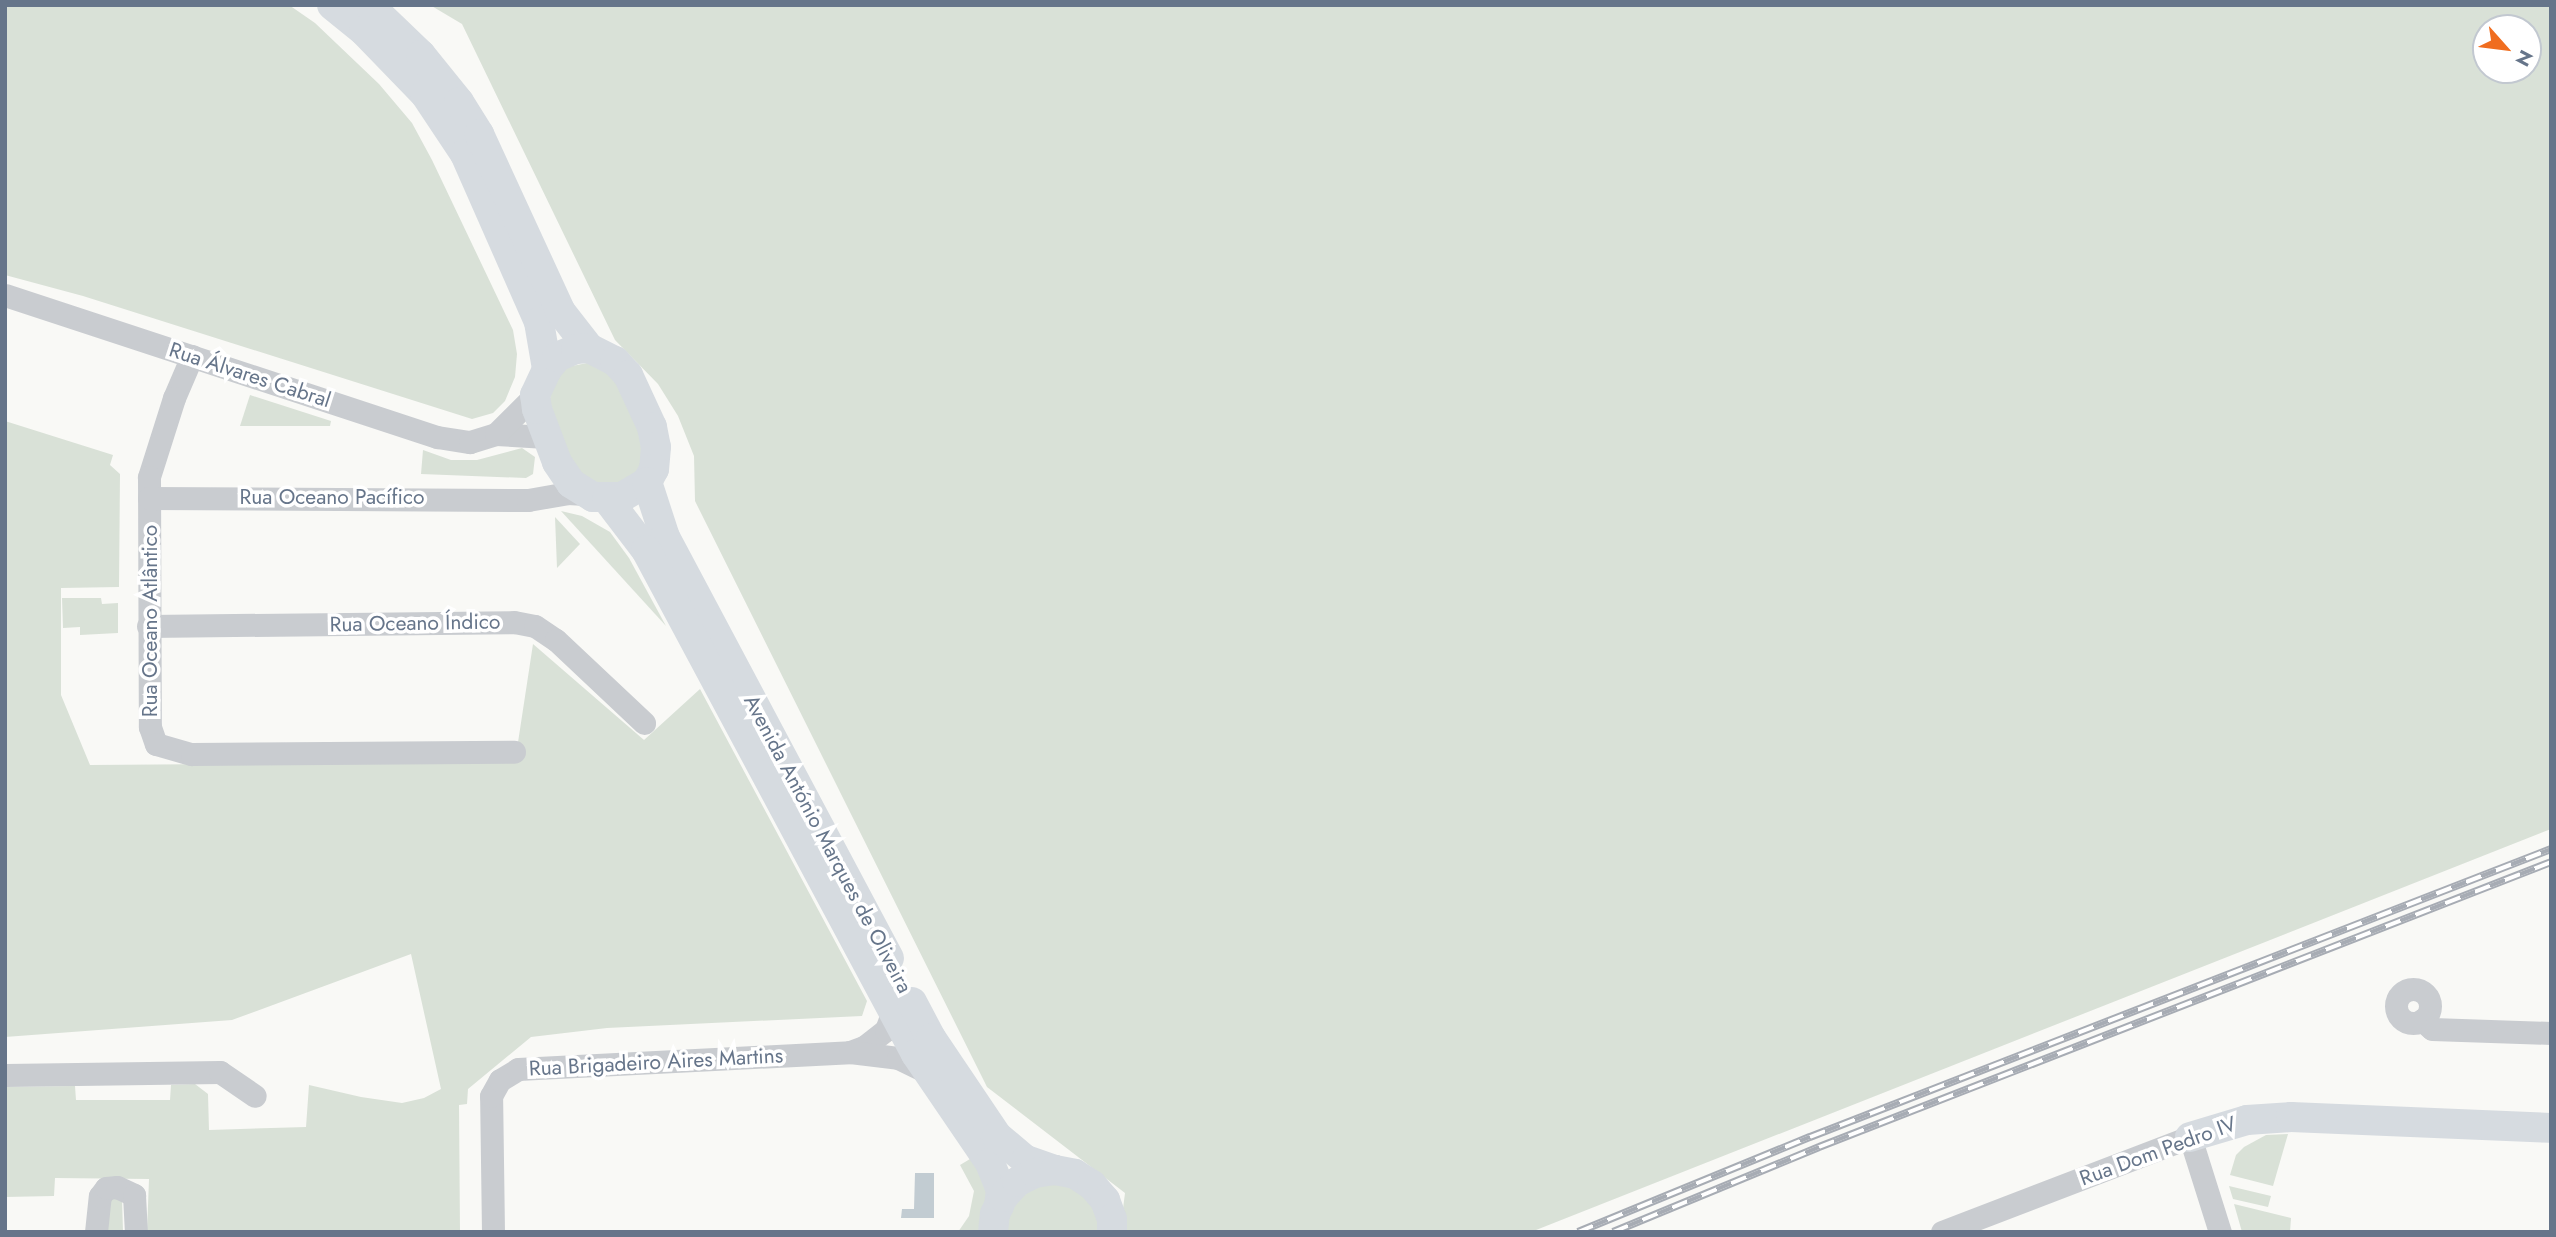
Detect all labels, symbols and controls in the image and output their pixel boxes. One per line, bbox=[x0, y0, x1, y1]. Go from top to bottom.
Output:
north arrow bbox=[2472, 14, 2542, 84]
text: N bbox=[2509, 45, 2540, 71]
street label: Rua Álvares Cabral bbox=[166, 337, 334, 413]
street label: Rua Oceano Pacífico bbox=[240, 484, 424, 510]
street label: Rua Oceano Atlântico bbox=[137, 525, 163, 717]
street label: Rua Oceano Índico bbox=[329, 609, 501, 637]
street label: Avenida António Marques de Oliveira bbox=[738, 691, 918, 997]
street label: Rua Brigadeiro Aires Martins bbox=[528, 1043, 784, 1081]
street label: Rua Dom Pedro IV bbox=[2076, 1111, 2240, 1191]

